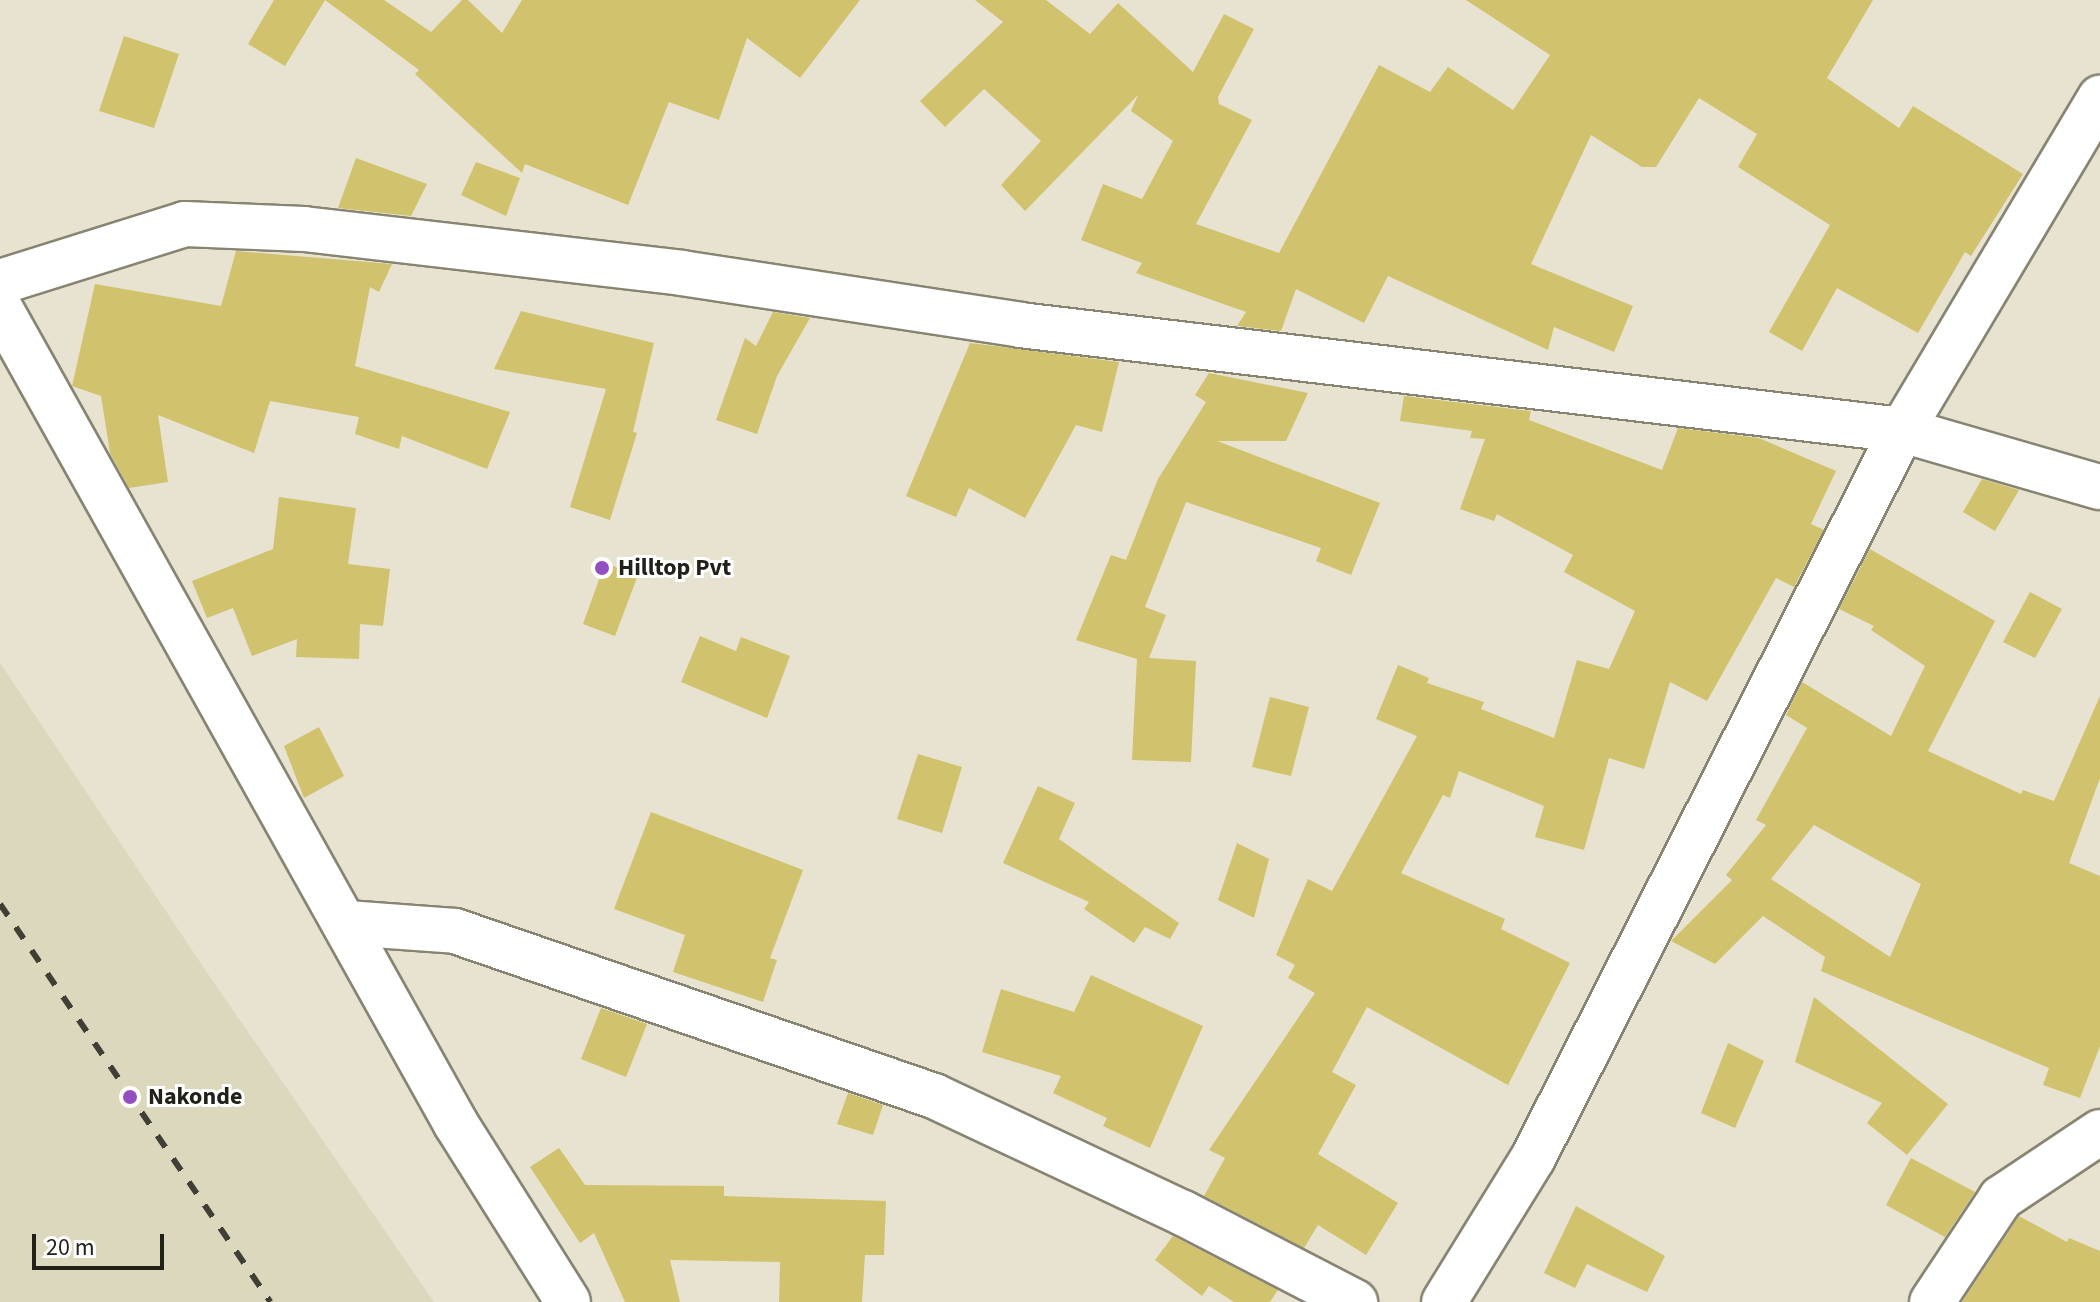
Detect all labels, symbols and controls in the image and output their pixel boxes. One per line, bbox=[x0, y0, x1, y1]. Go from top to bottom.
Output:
place label: Hilltop Pvt bbox=[618, 554, 731, 582]
marker: Hilltop Pvt bbox=[593, 559, 611, 577]
place label: Nakonde bbox=[148, 1083, 242, 1111]
marker: Nakonde bbox=[119, 1086, 141, 1108]
scale bar bbox=[36, 1218, 168, 1268]
text: 20 m bbox=[46, 1230, 95, 1265]

